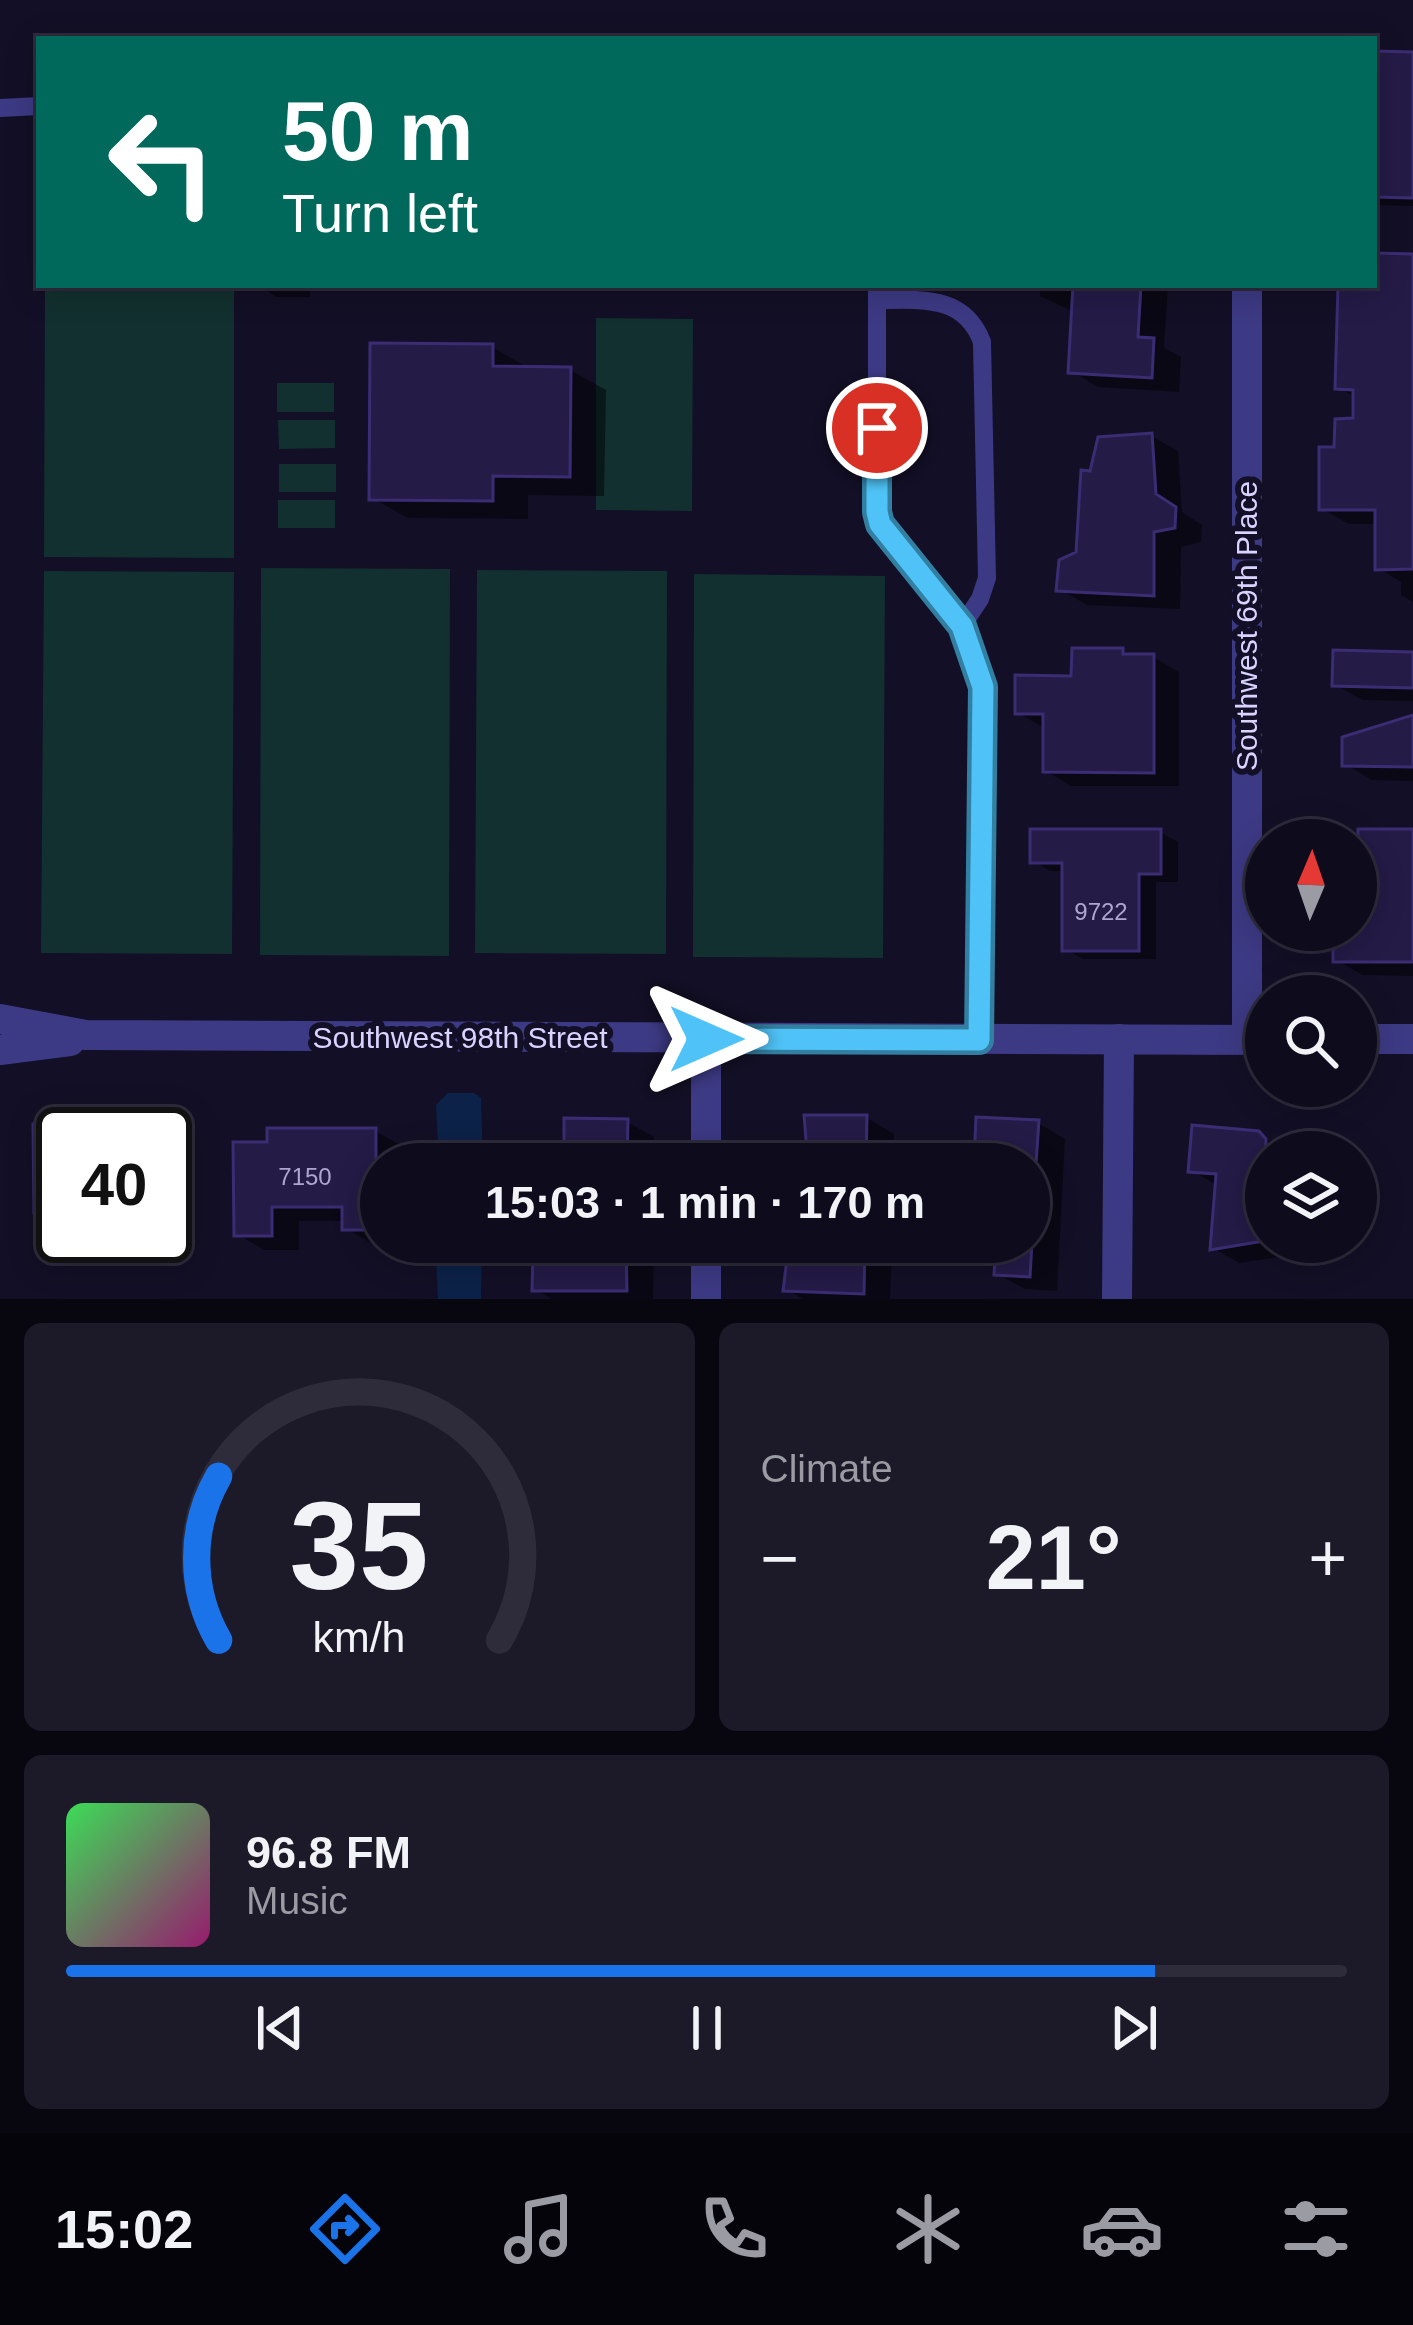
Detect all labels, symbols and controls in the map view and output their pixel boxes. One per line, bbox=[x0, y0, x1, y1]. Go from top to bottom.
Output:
icon: left bbox=[84, 84, 240, 240]
text: 50 m bbox=[282, 84, 473, 178]
text: Turn left bbox=[282, 183, 478, 243]
pin bbox=[826, 377, 928, 479]
icon: arrive bbox=[844, 395, 910, 461]
street label: Southwest 69th Place bbox=[1230, 481, 1263, 771]
north arrow bbox=[1245, 819, 1377, 951]
map controls bbox=[1245, 819, 1377, 1263]
house number: 9722 bbox=[1074, 898, 1128, 925]
button: search bbox=[1245, 975, 1377, 1107]
position arrow bbox=[643, 976, 769, 1102]
street label: Southwest 98th Street bbox=[312, 1021, 608, 1054]
speed limit sign: 40 bbox=[36, 1107, 192, 1263]
button: layers bbox=[1245, 1131, 1377, 1263]
house number: 7150 bbox=[278, 1163, 332, 1190]
text: 15:03 · 1 min · 170 m bbox=[485, 1177, 925, 1228]
text: Climate bbox=[761, 1447, 893, 1490]
text: 35 bbox=[290, 1476, 429, 1615]
text: 21° bbox=[986, 1508, 1122, 1608]
text: − bbox=[761, 1521, 799, 1595]
text: + bbox=[1308, 1521, 1347, 1595]
text: km/h bbox=[313, 1613, 406, 1661]
text: 96.8 FM bbox=[246, 1827, 411, 1878]
text: Music bbox=[246, 1879, 348, 1922]
icon: previous bbox=[247, 1995, 313, 2061]
icon: pause bbox=[674, 1995, 740, 2061]
icon: next bbox=[1101, 1995, 1167, 2061]
icon: directions bbox=[303, 2187, 387, 2271]
icon: music bbox=[497, 2187, 581, 2271]
icon: phone bbox=[692, 2187, 776, 2271]
icon: climate bbox=[886, 2187, 970, 2271]
icon: car bbox=[1080, 2187, 1164, 2271]
icon: filters bbox=[1274, 2187, 1358, 2271]
text: 15:02 bbox=[55, 2199, 193, 2259]

